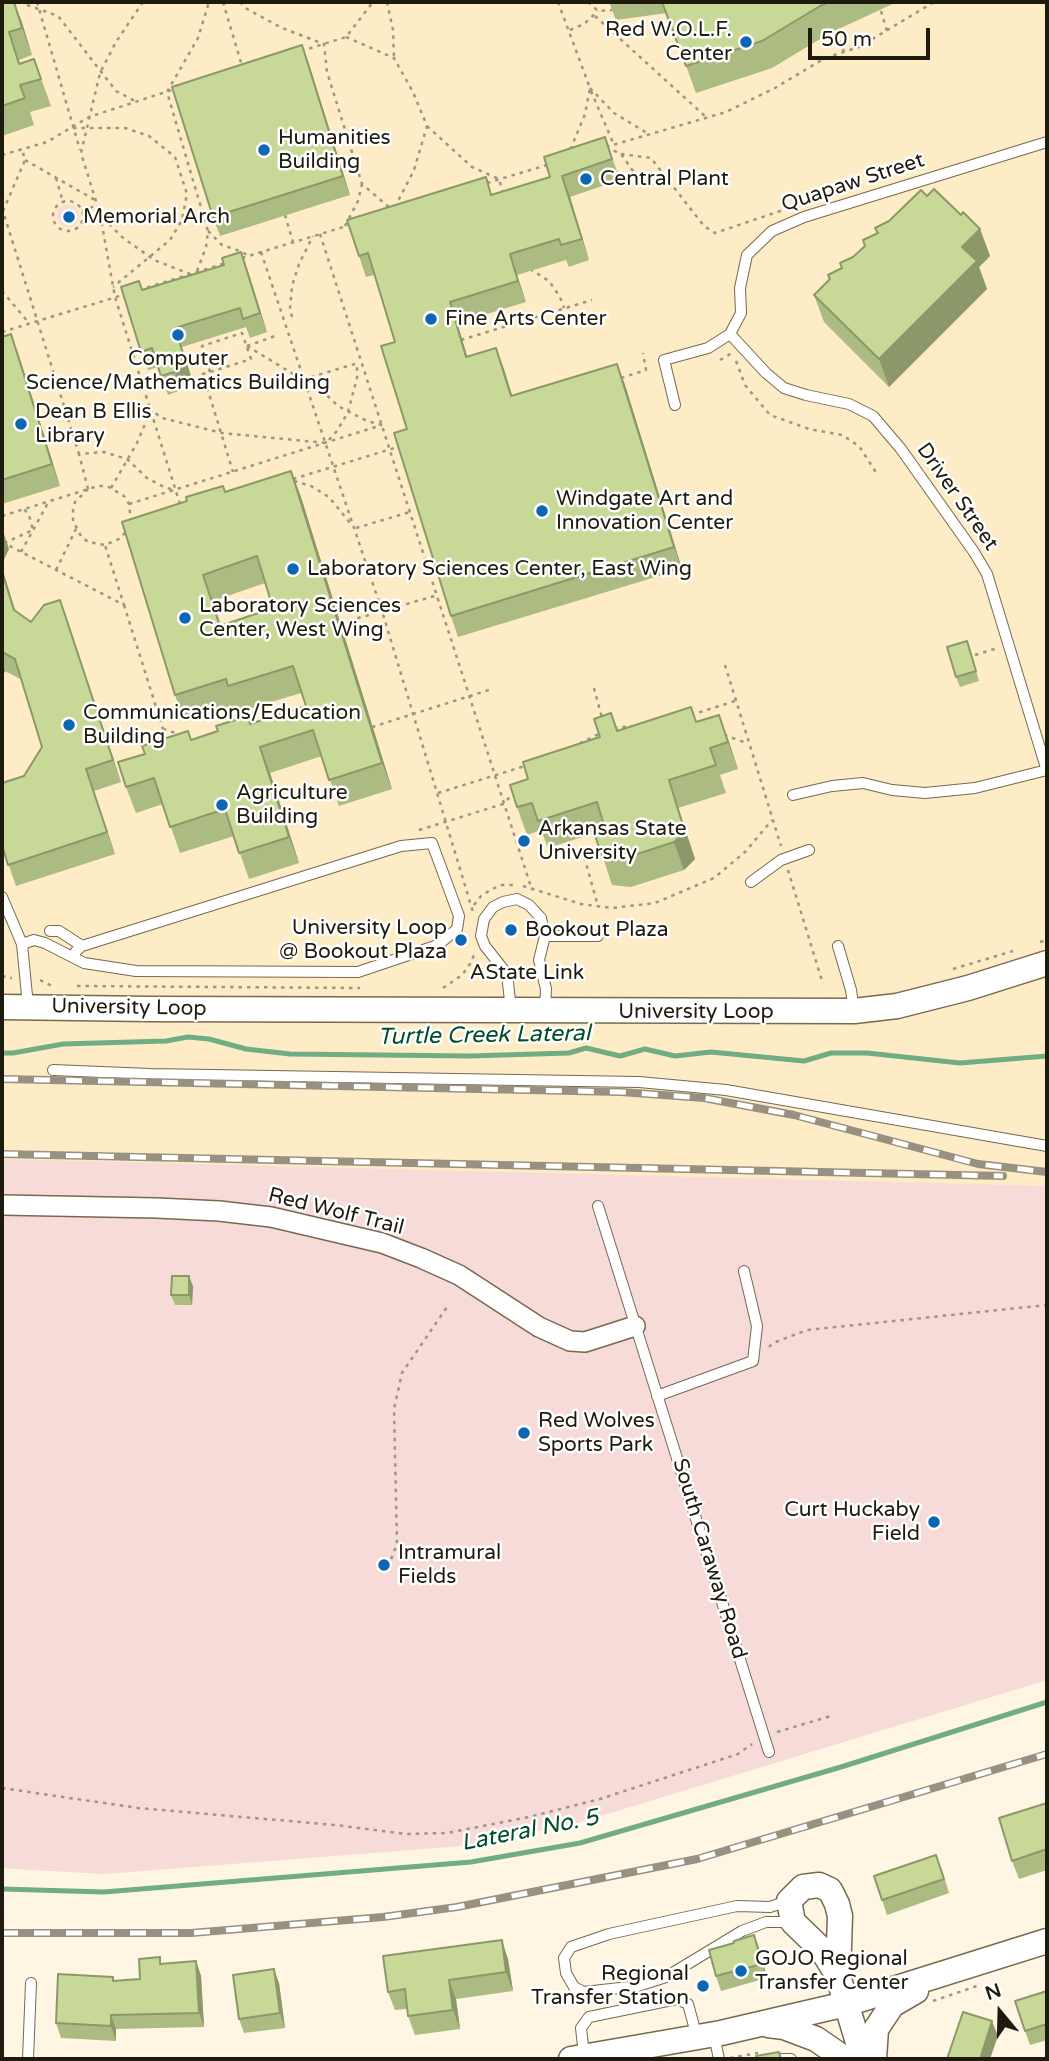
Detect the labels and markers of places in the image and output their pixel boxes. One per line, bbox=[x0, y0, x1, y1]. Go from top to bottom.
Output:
place label: Red W.O.L.F. Center bbox=[605, 17, 732, 67]
marker: Red W.O.L.F. Center bbox=[738, 34, 754, 50]
place label: Humanities Building bbox=[278, 125, 391, 175]
marker: Humanities Building bbox=[256, 142, 272, 158]
place label: Central Plant bbox=[600, 166, 729, 192]
marker: Central Plant bbox=[578, 171, 594, 187]
place label: Memorial Arch bbox=[83, 204, 230, 230]
marker: Memorial Arch bbox=[61, 209, 77, 225]
place label: Fine Arts Center bbox=[445, 306, 607, 332]
marker: Fine Arts Center bbox=[423, 311, 439, 327]
marker: Computer Science/Mathematics Building bbox=[170, 327, 186, 343]
place label: Computer Science/Mathematics Building bbox=[26, 346, 330, 396]
place label: Dean B Ellis Library bbox=[35, 399, 151, 449]
marker: Dean B Ellis Library bbox=[13, 416, 29, 432]
place label: Windgate Art and Innovation Center bbox=[556, 486, 733, 536]
marker: Windgate Art and Innovation Center bbox=[534, 503, 550, 519]
place label: Laboratory Sciences Center, East Wing bbox=[307, 556, 692, 582]
marker: Laboratory Sciences Center, East Wing bbox=[285, 561, 301, 577]
place label: Laboratory Sciences Center, West Wing bbox=[199, 593, 401, 643]
marker: Laboratory Sciences Center, West Wing bbox=[177, 610, 193, 626]
place label: Communications/Education Building bbox=[83, 700, 361, 750]
marker: Communications/Education Building bbox=[61, 717, 77, 733]
place label: Agriculture Building bbox=[236, 780, 348, 830]
marker: Agriculture Building bbox=[214, 797, 230, 813]
place label: Arkansas State University bbox=[538, 816, 687, 866]
marker: Arkansas State University bbox=[516, 833, 532, 849]
place label: University Loop @ Bookout Plaza bbox=[279, 915, 447, 965]
place label: Bookout Plaza bbox=[525, 917, 669, 943]
marker: Bookout Plaza bbox=[503, 922, 519, 938]
marker: University Loop @ Bookout Plaza bbox=[453, 932, 469, 948]
place label: Red Wolves Sports Park bbox=[538, 1408, 655, 1458]
marker: Red Wolves Sports Park bbox=[516, 1425, 532, 1441]
place label: Curt Huckaby Field bbox=[784, 1497, 920, 1547]
marker: Curt Huckaby Field bbox=[926, 1514, 942, 1530]
place label: Intramural Fields bbox=[398, 1540, 501, 1590]
marker: Intramural Fields bbox=[376, 1557, 392, 1573]
place label: GOJO Regional Transfer Center bbox=[755, 1946, 909, 1996]
place label: Regional Transfer Station bbox=[531, 1961, 689, 2011]
marker: GOJO Regional Transfer Center bbox=[733, 1963, 749, 1979]
marker: Regional Transfer Station bbox=[695, 1978, 711, 1994]

